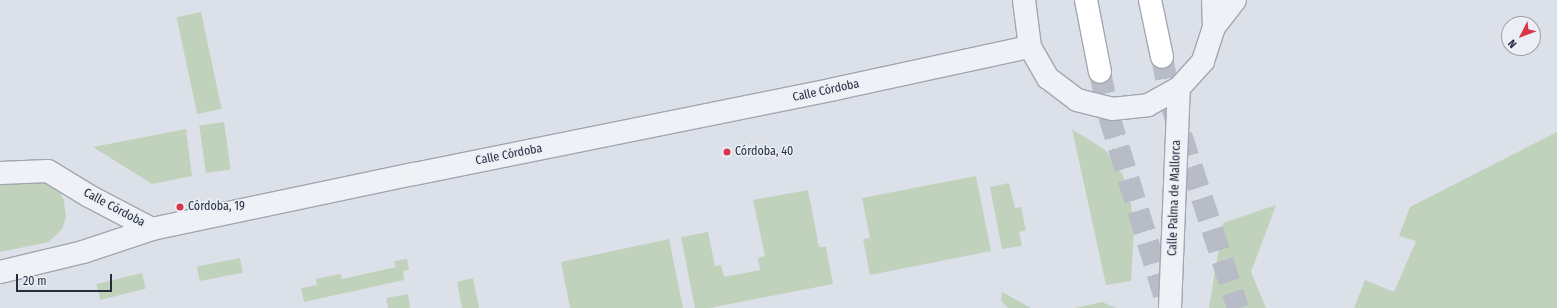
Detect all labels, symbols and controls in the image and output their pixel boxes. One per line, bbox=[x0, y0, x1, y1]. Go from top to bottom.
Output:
north arrow bbox=[1501, 16, 1541, 56]
text: N bbox=[1505, 37, 1519, 50]
street label: Calle Córdoba bbox=[791, 77, 861, 105]
street label: Calle Palma de Mallorca bbox=[1166, 140, 1184, 256]
street label: Calle Córdoba bbox=[474, 141, 544, 169]
place label: Córdoba, 40 bbox=[735, 145, 793, 159]
marker: Córdoba, 40 bbox=[722, 147, 732, 157]
street label: Calle Córdoba bbox=[81, 186, 147, 230]
place label: Córdoba, 19 bbox=[188, 200, 245, 214]
marker: Córdoba, 19 bbox=[175, 202, 185, 212]
scale bar bbox=[18, 266, 114, 292]
text: 20 m bbox=[23, 274, 47, 288]

